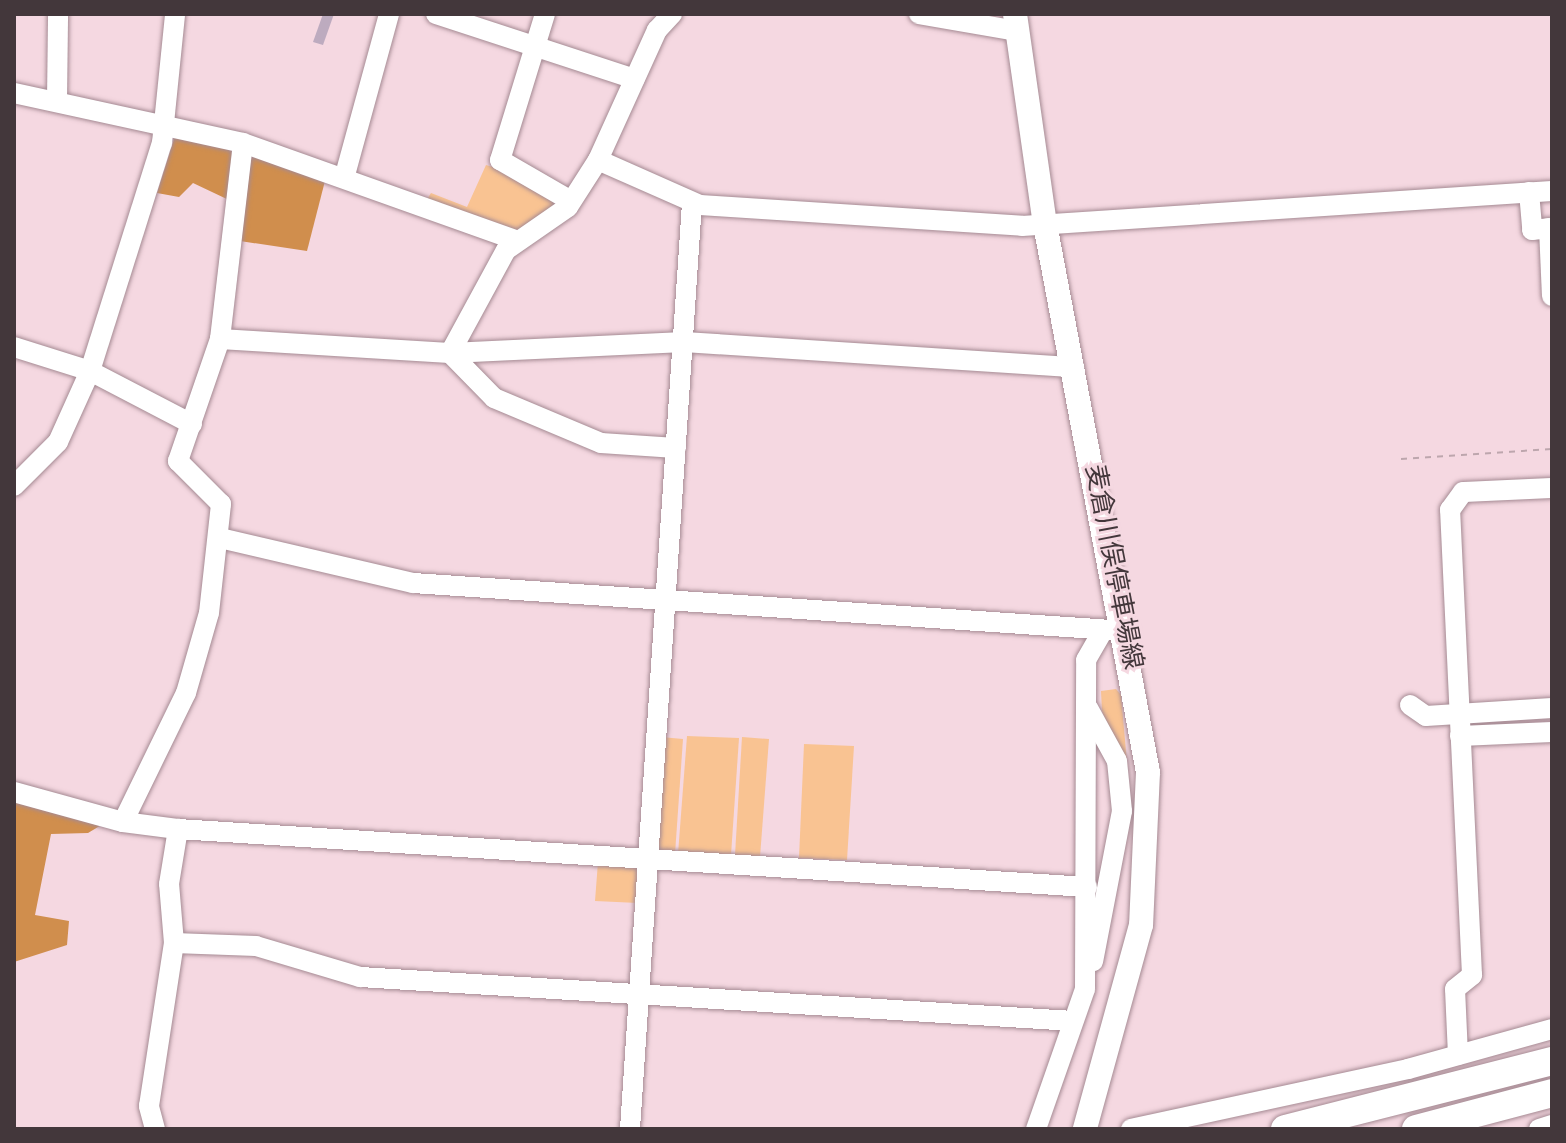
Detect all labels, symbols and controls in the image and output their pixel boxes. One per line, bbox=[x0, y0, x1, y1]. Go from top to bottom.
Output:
street label: 麦倉川俣停車場線 bbox=[1079, 462, 1149, 672]

